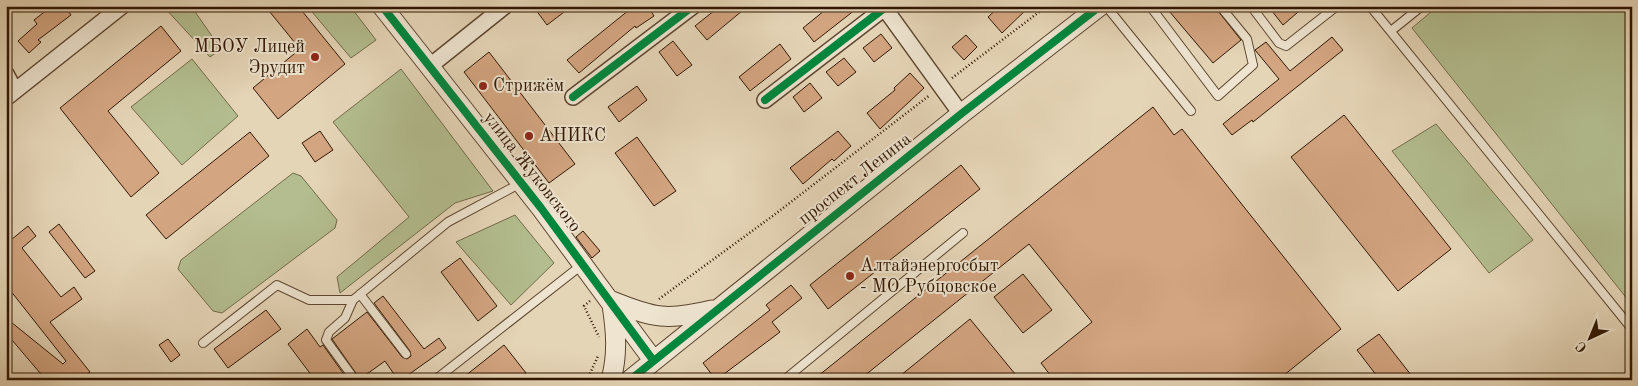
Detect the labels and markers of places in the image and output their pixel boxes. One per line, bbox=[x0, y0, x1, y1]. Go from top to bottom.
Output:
place label: МБОУ Лицей Эрудит bbox=[194, 38, 305, 77]
marker: МБОУ Лицей Эрудит bbox=[309, 51, 321, 63]
place label: Стрижём bbox=[493, 77, 564, 95]
marker: Стрижём bbox=[477, 80, 489, 92]
place label: АНИКС bbox=[539, 127, 606, 145]
marker: АНИКС bbox=[523, 130, 535, 142]
place label: Алтайэнергосбыт - МО Рубцовское bbox=[860, 257, 998, 296]
marker: Алтайэнергосбыт - МО Рубцовское bbox=[844, 270, 856, 282]

